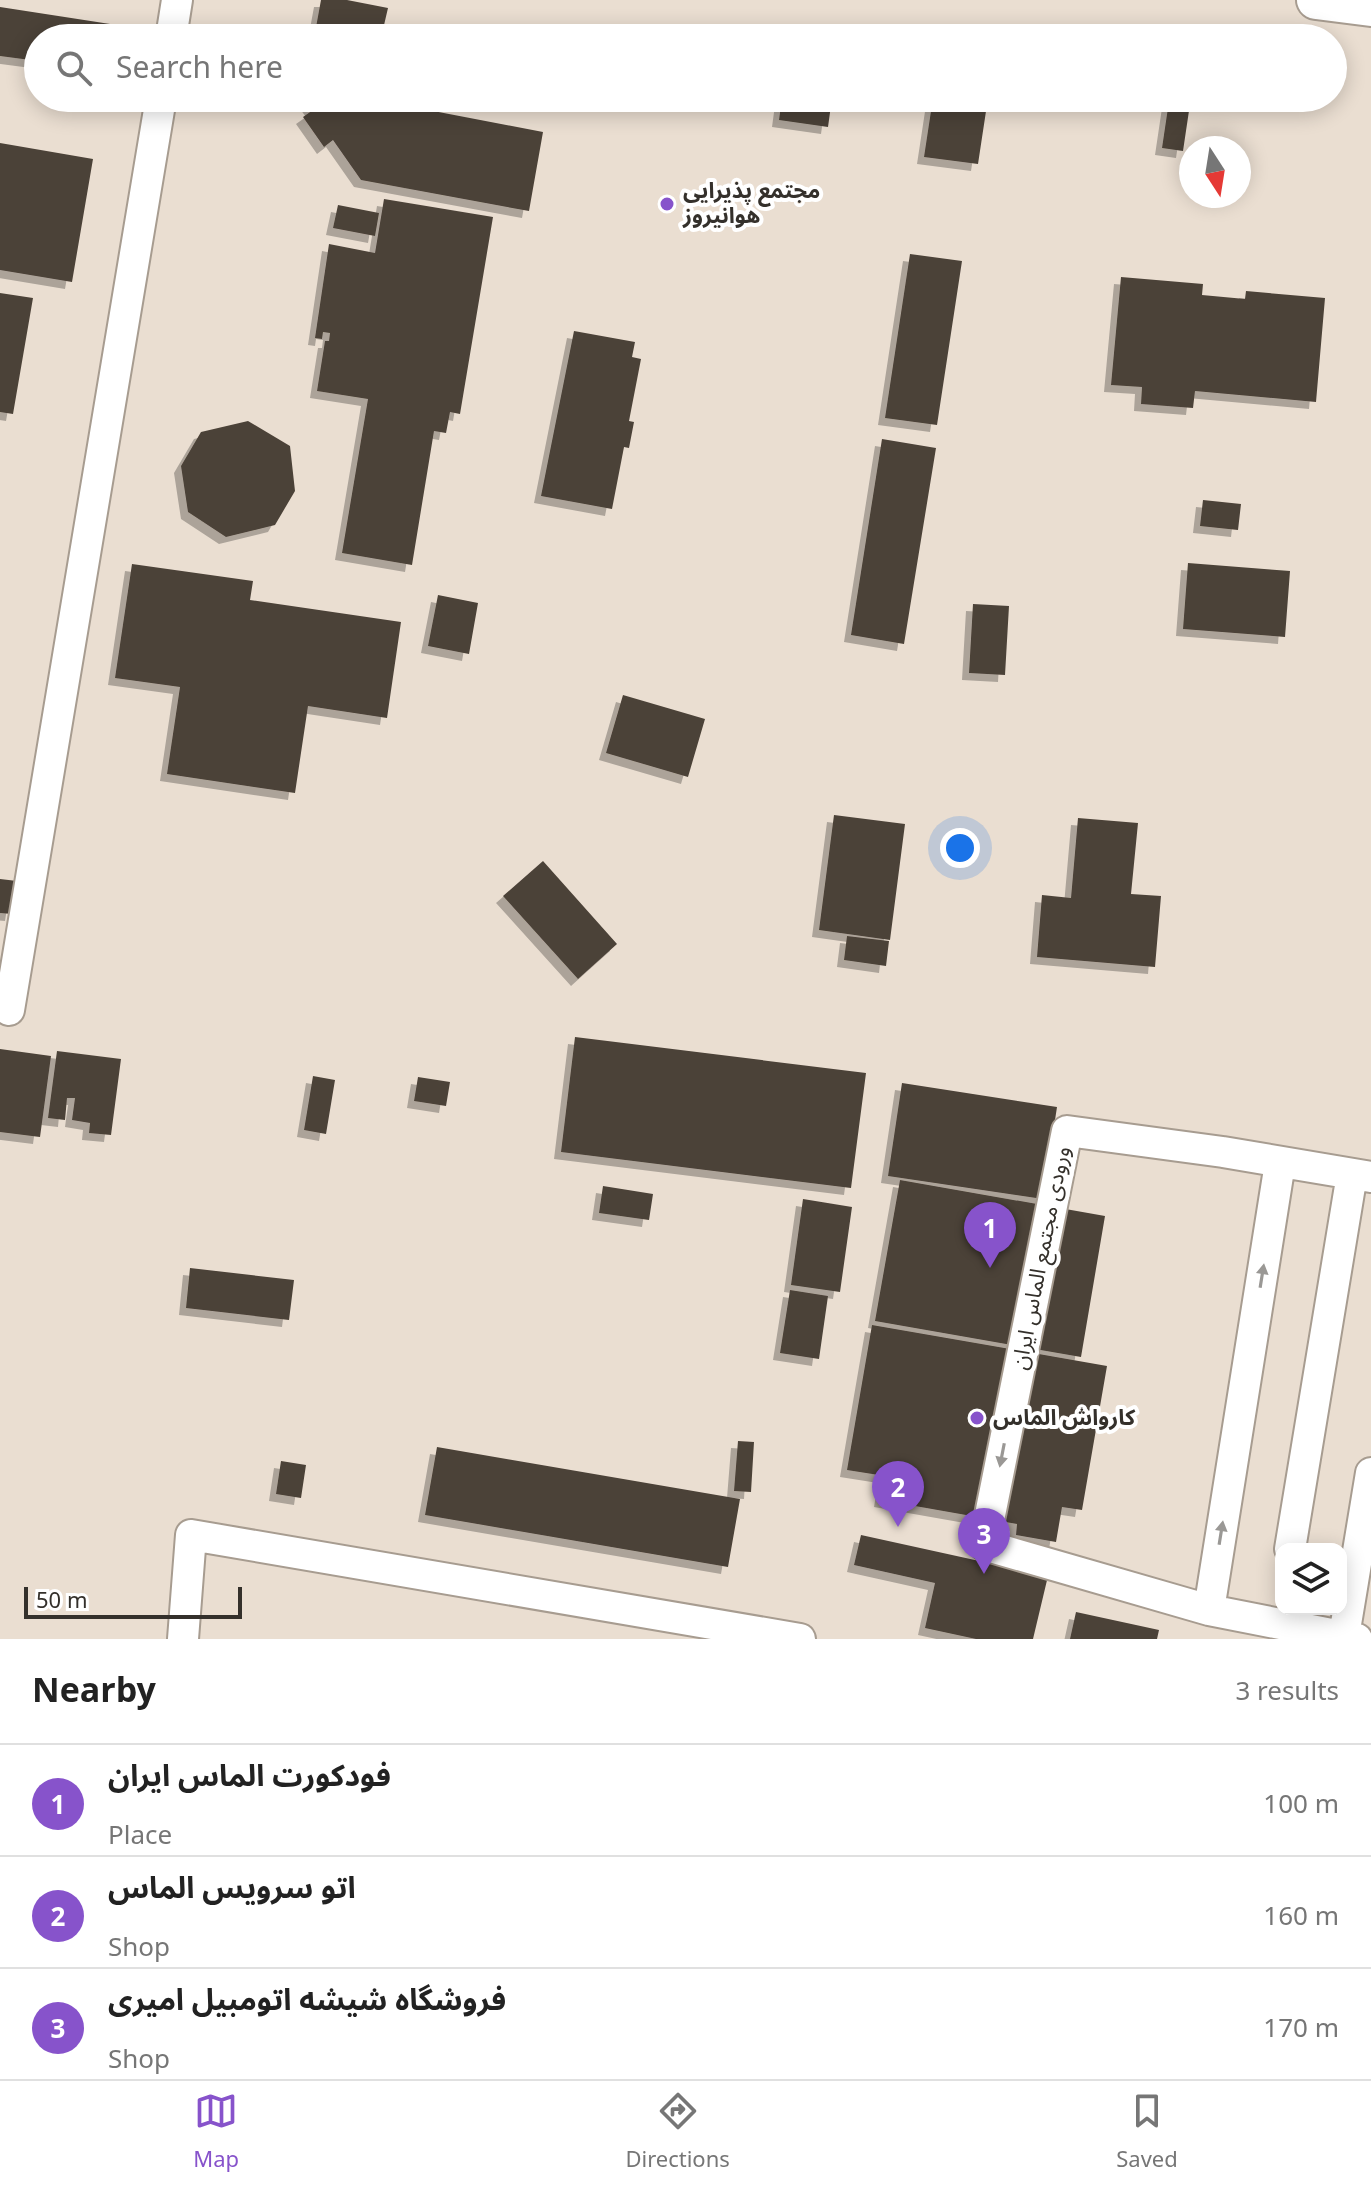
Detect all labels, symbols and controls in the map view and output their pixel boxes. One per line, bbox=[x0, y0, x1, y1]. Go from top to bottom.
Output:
search box bbox=[24, 24, 1347, 112]
text: Search here bbox=[116, 37, 283, 100]
icon: search bbox=[52, 46, 96, 90]
north arrow bbox=[1179, 136, 1251, 208]
place label: مجتمع پذیرایی هوانیروز bbox=[682, 168, 820, 239]
marker: مجتمع پذیرایی هوانیروز bbox=[658, 195, 676, 213]
your location bbox=[940, 828, 980, 868]
street label: ورودی مجتمع الماس ایران bbox=[997, 1142, 1085, 1374]
pin: 1 bbox=[964, 1202, 1016, 1268]
one-way arrow bbox=[1257, 1263, 1269, 1288]
place label: کارواش الماس bbox=[993, 1395, 1136, 1441]
marker: کارواش الماس bbox=[968, 1409, 986, 1427]
one-way arrow bbox=[995, 1442, 1008, 1467]
pin: 2 bbox=[872, 1461, 924, 1527]
pin: 3 bbox=[958, 1508, 1010, 1574]
one-way arrow bbox=[1216, 1520, 1228, 1545]
map controls bbox=[1275, 1543, 1347, 1615]
button: layers bbox=[1275, 1543, 1347, 1615]
text: 50 m bbox=[36, 1578, 87, 1624]
scale bar bbox=[24, 1583, 242, 1619]
text: Nearby bbox=[32, 1655, 156, 1727]
text: 3 results bbox=[1235, 1664, 1339, 1719]
text: فودکورت الماس ایران bbox=[108, 1745, 391, 1808]
text: 100 m bbox=[1263, 1777, 1339, 1832]
text: 1 bbox=[51, 1778, 65, 1833]
text: Place bbox=[108, 1808, 172, 1863]
text: اتو سرویس الماس bbox=[108, 1857, 356, 1920]
text: 160 m bbox=[1263, 1889, 1339, 1944]
text: 2 bbox=[51, 1890, 65, 1945]
text: Shop bbox=[108, 1920, 170, 1975]
text: فروشگاه شیشه اتومبیل امیری bbox=[108, 1969, 506, 2032]
text: 170 m bbox=[1263, 2001, 1339, 2056]
text: 3 bbox=[51, 2002, 65, 2057]
text: Shop bbox=[108, 2032, 170, 2087]
tab: Map bbox=[193, 2089, 239, 2183]
tab: Directions bbox=[625, 2089, 730, 2183]
tab: Saved bbox=[1116, 2089, 1178, 2183]

